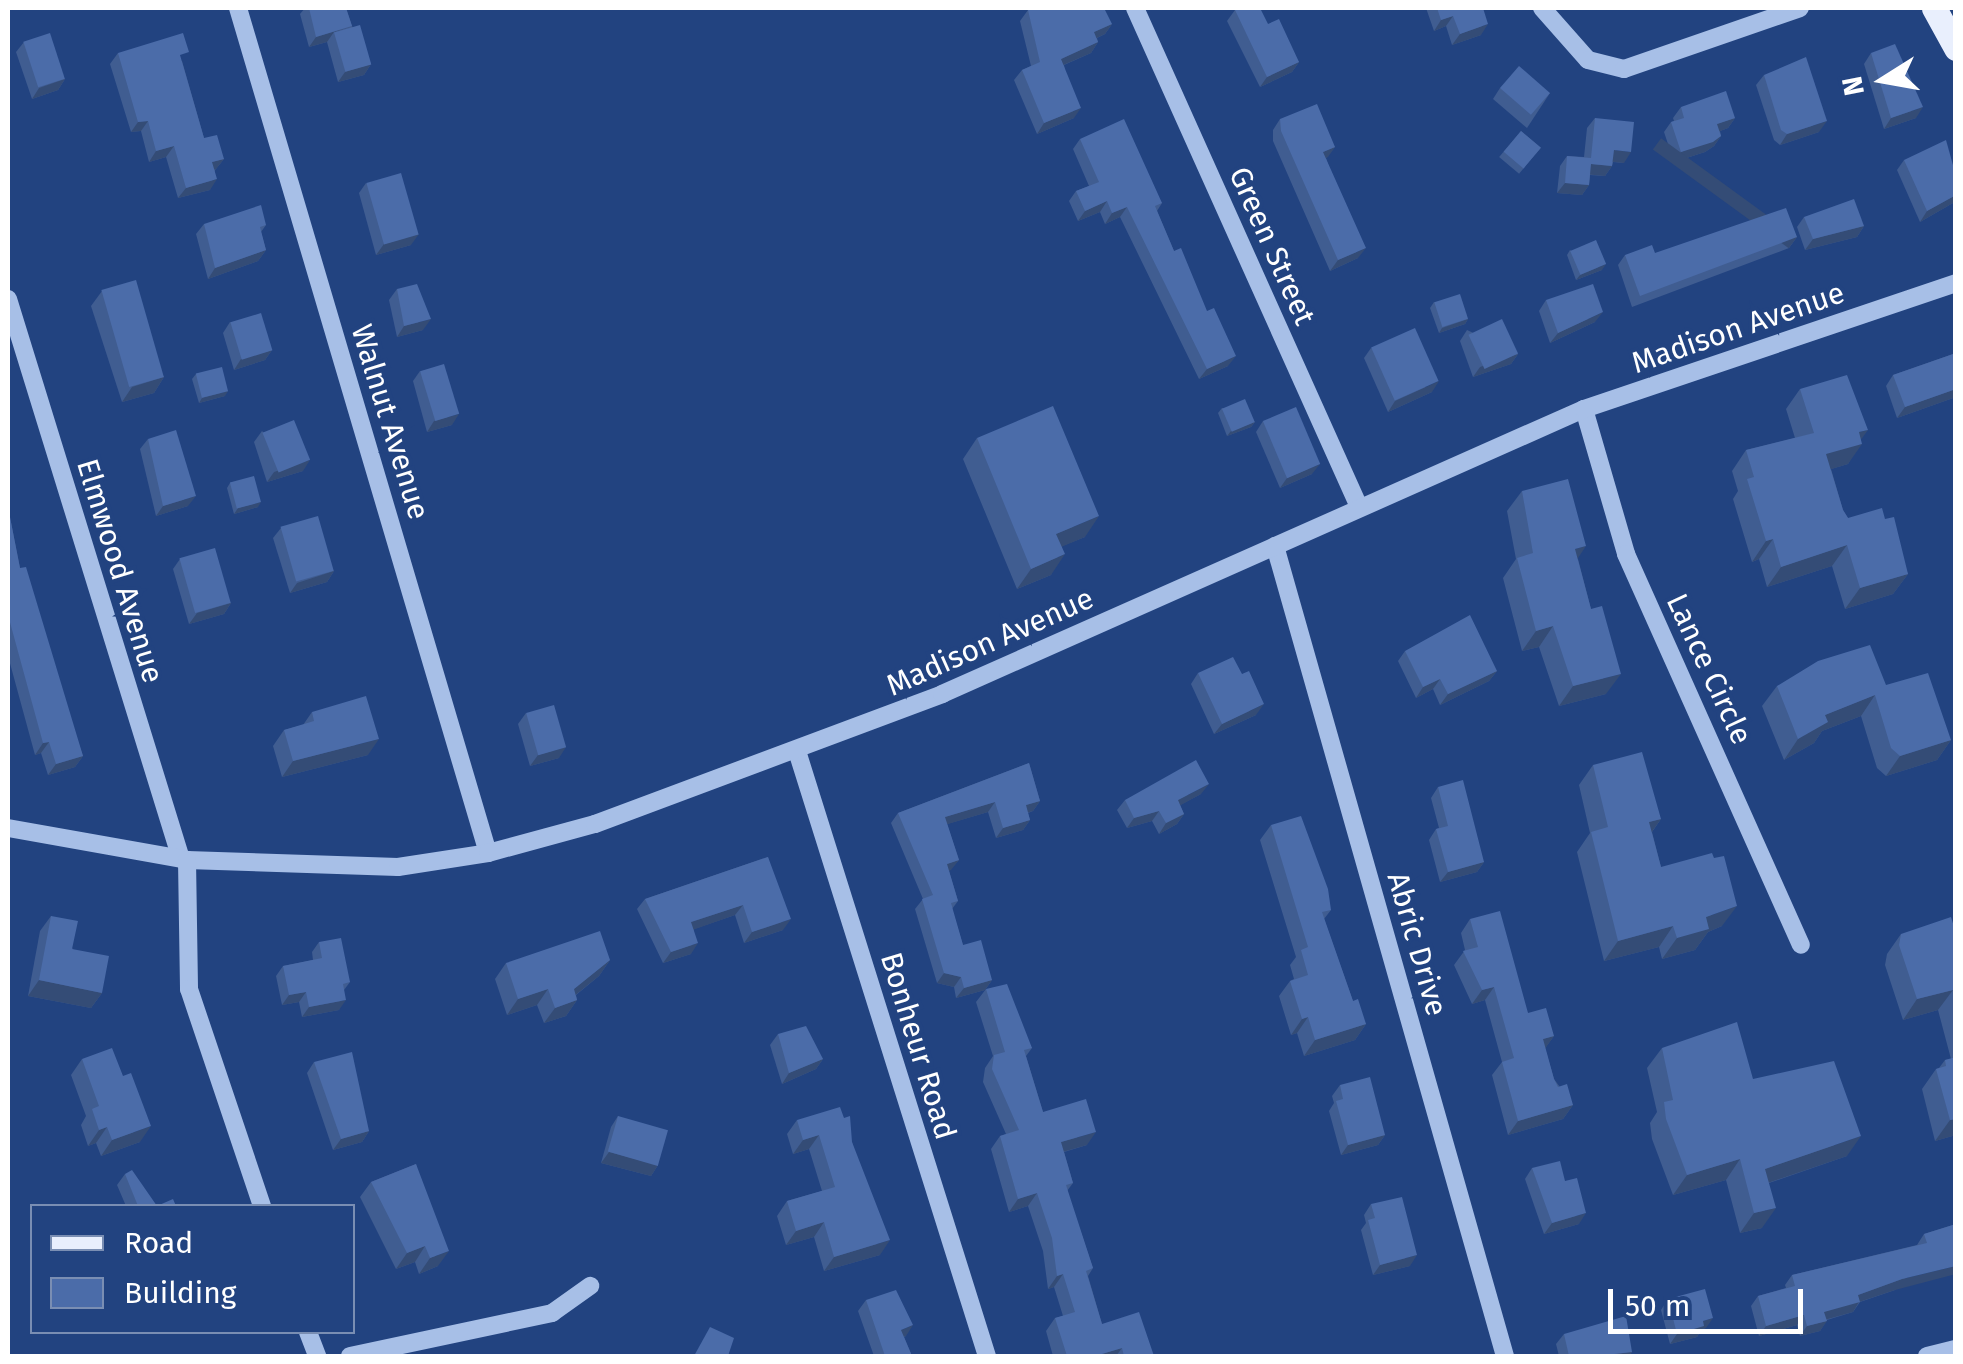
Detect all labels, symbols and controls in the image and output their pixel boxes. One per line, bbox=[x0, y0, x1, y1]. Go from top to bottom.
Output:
north arrow bbox=[1833, 30, 1933, 130]
text: N bbox=[1835, 74, 1871, 98]
street label: Green Street bbox=[1221, 161, 1323, 331]
street label: Madison Avenue bbox=[1627, 275, 1849, 381]
street label: Walnut Avenue bbox=[343, 320, 437, 524]
street label: Elmwood Avenue bbox=[69, 455, 171, 687]
street label: Madison Avenue bbox=[881, 580, 1099, 704]
street label: Lance Circle bbox=[1658, 588, 1760, 750]
street label: Abric Drive bbox=[1379, 868, 1455, 1020]
street label: Bonheur Road bbox=[873, 948, 963, 1144]
legend bbox=[30, 1204, 355, 1334]
text: Road bbox=[124, 1225, 193, 1261]
scale bar bbox=[1613, 1269, 1808, 1331]
text: Building bbox=[124, 1275, 236, 1311]
text: 50 m bbox=[1625, 1288, 1690, 1324]

